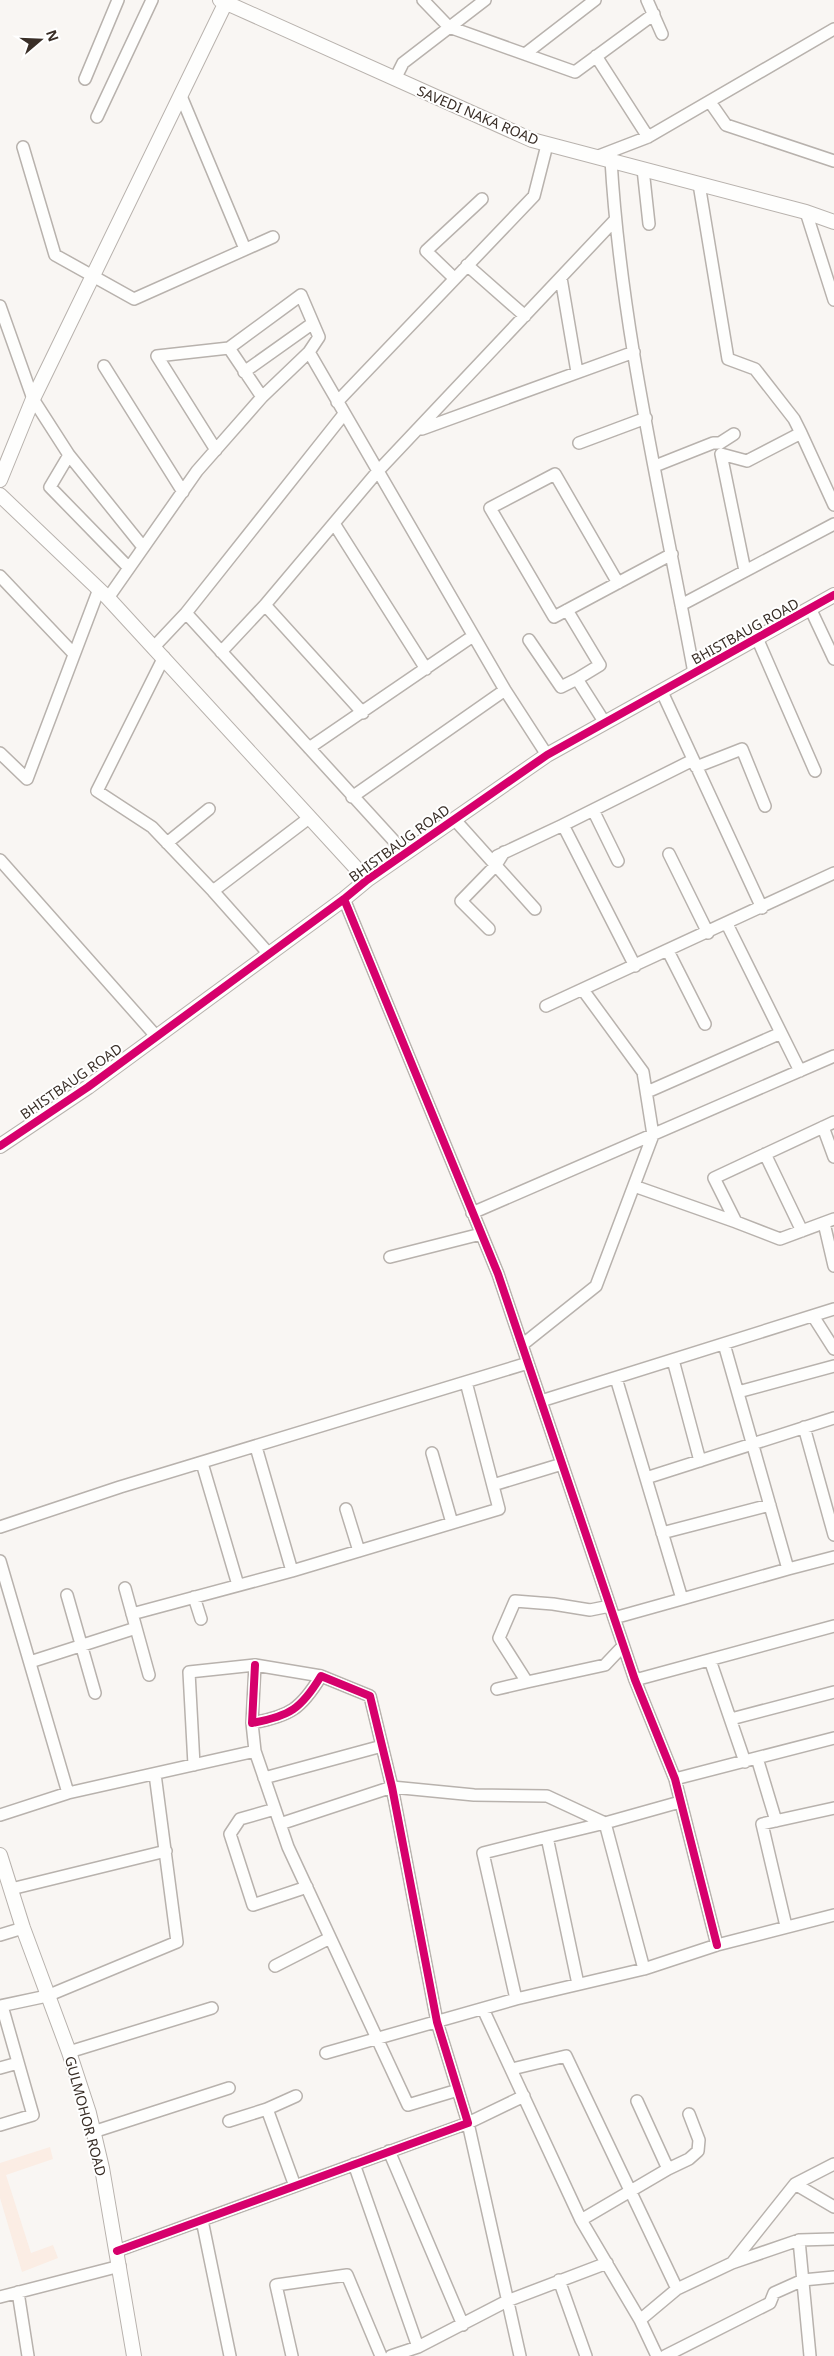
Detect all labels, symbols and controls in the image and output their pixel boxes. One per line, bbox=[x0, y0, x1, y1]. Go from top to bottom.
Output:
north arrow bbox=[15, 15, 65, 65]
text: N bbox=[42, 27, 64, 44]
street label: SAVEDI NAKA ROAD bbox=[414, 81, 542, 149]
street label: BHISTBAUG ROAD bbox=[688, 594, 802, 668]
street label: BHISTBAUG ROAD bbox=[345, 800, 453, 886]
street label: BHISTBAUG ROAD bbox=[16, 1039, 126, 1123]
street label: GULMOHOR ROAD bbox=[61, 2054, 111, 2178]

